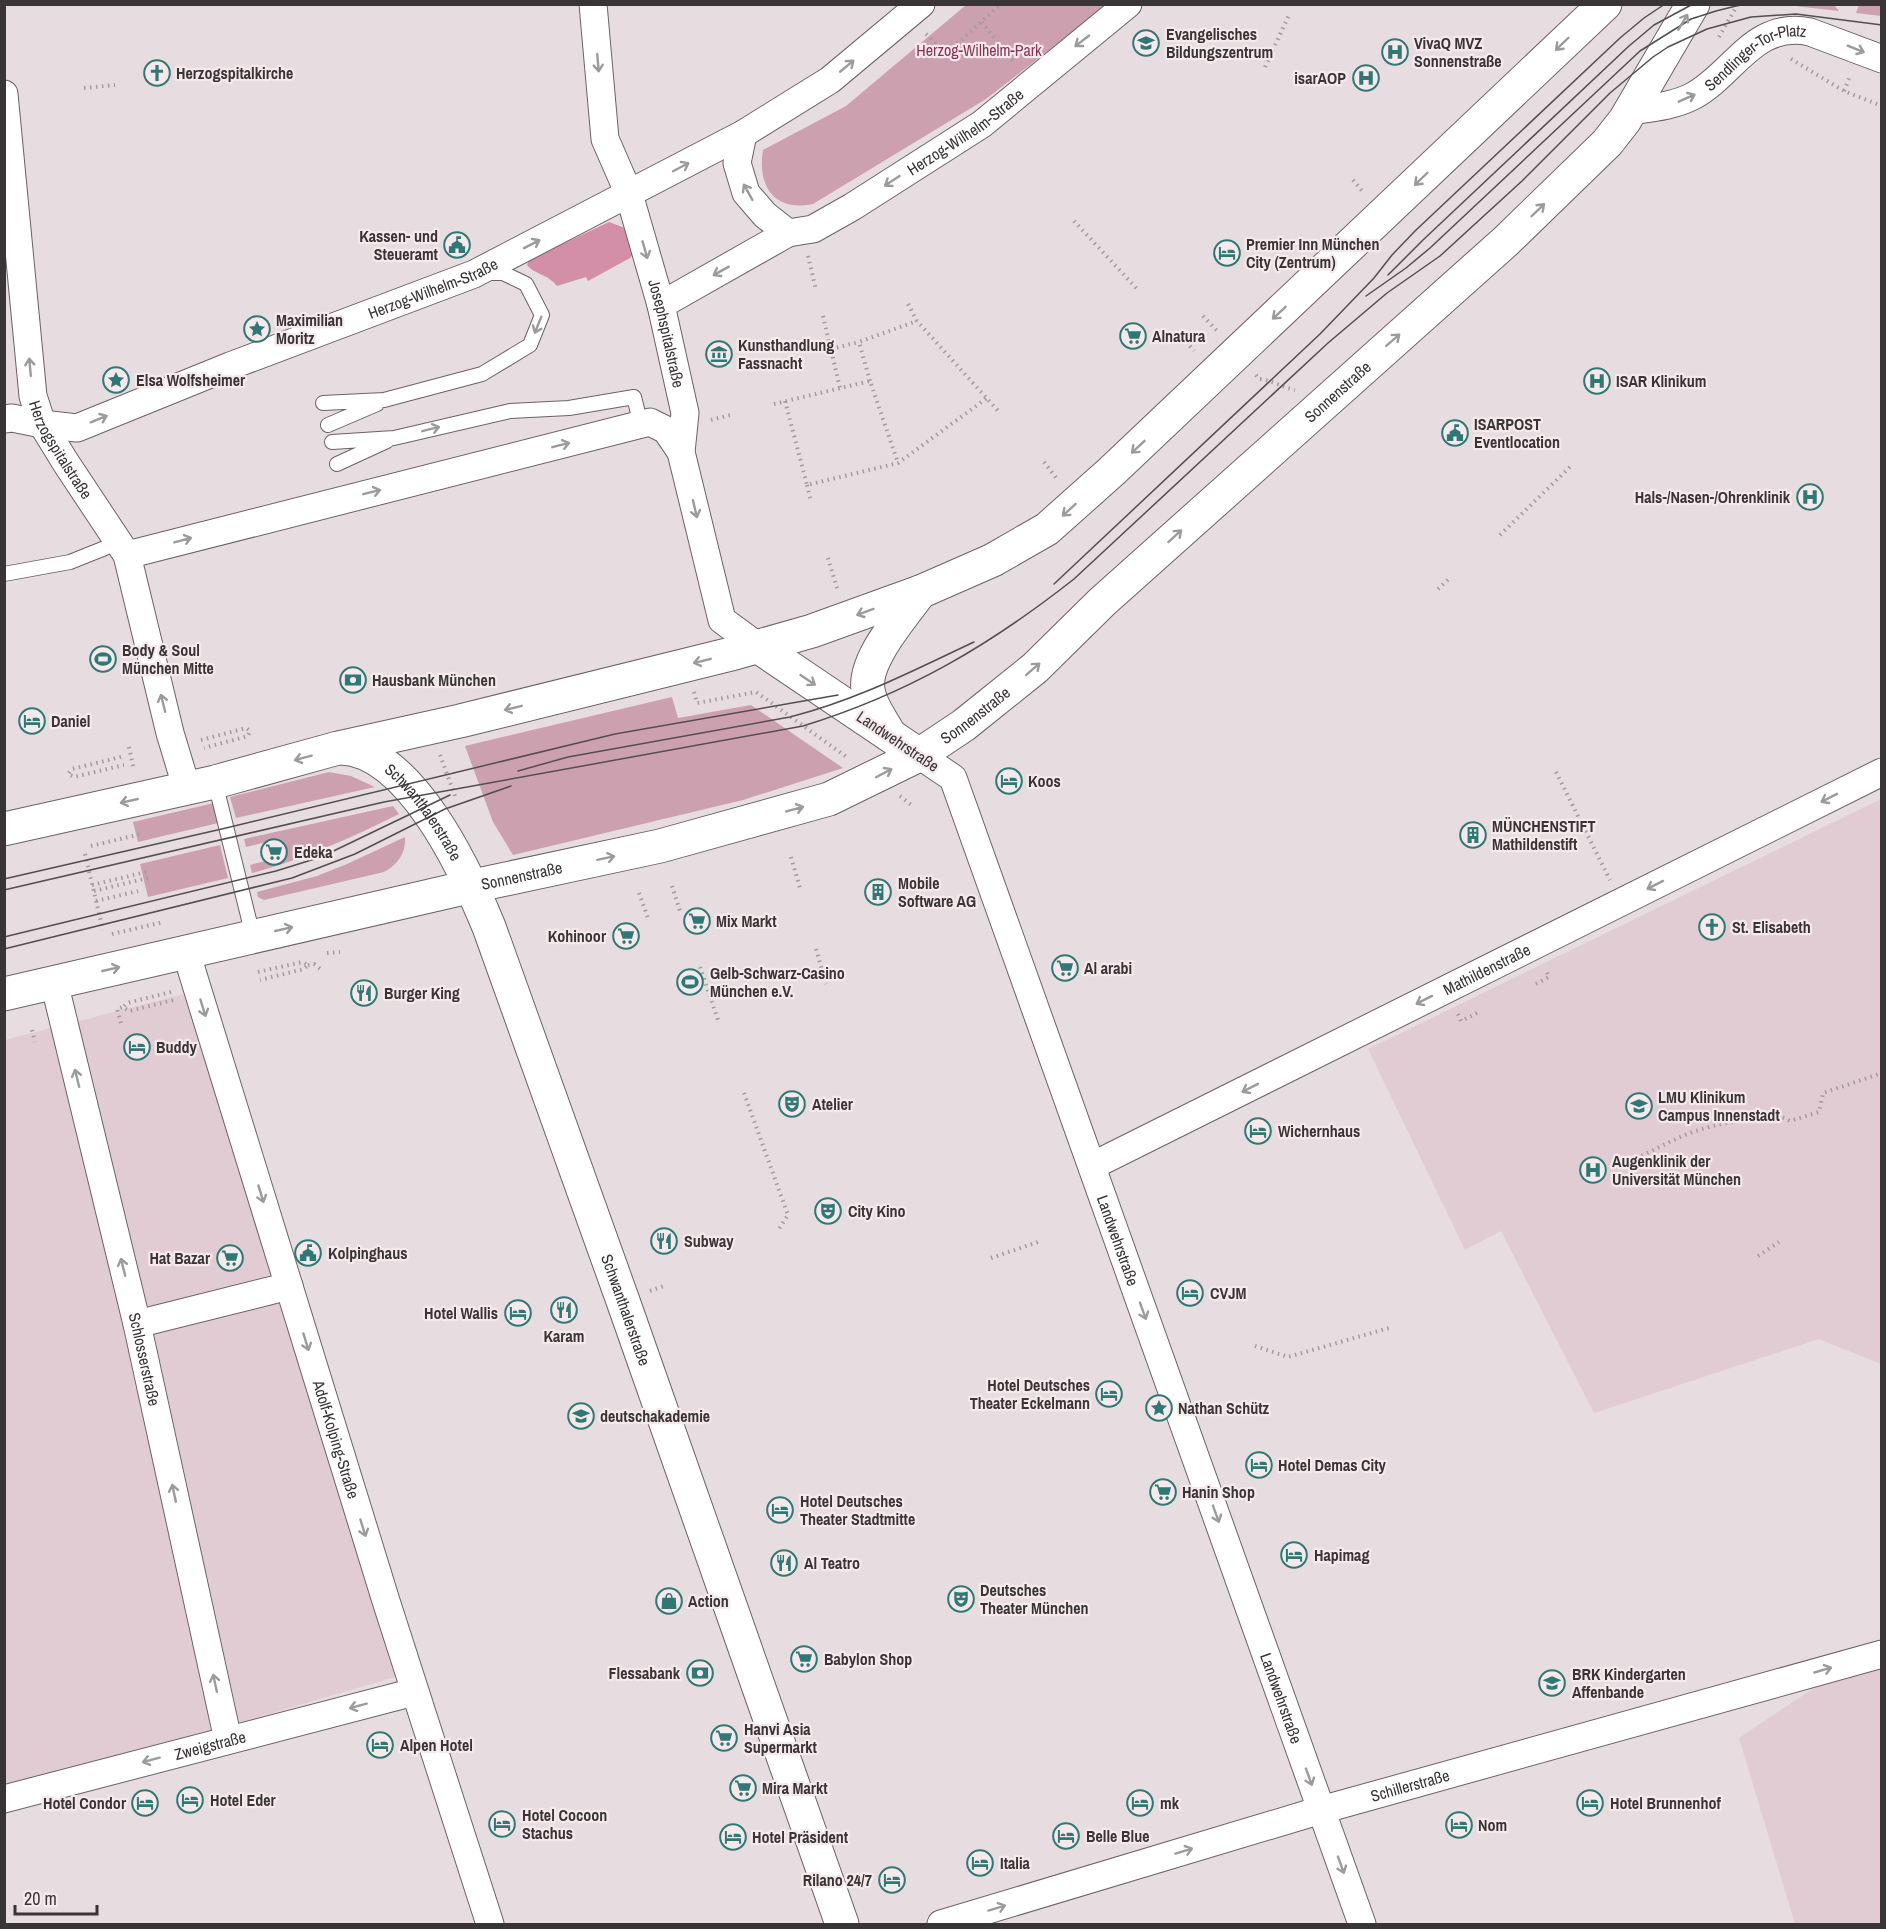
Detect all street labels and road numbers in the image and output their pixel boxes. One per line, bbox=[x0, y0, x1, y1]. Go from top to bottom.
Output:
street label: Sendlinger-Tor-Platz bbox=[1700, 19, 1808, 96]
street label: Herzog-Wilhelm-Straße bbox=[903, 83, 1028, 180]
street label: Herzog-Wilhelm-Straße bbox=[365, 253, 501, 324]
street label: Josephspitalstraße bbox=[643, 276, 690, 390]
street label: Sonnenstraße bbox=[1299, 356, 1376, 427]
street label: Herzogspitalstraße bbox=[24, 398, 98, 503]
street label: Sonnenstraße bbox=[936, 681, 1015, 749]
street label: Landwehrstraße bbox=[853, 705, 943, 777]
street label: Schwanthalerstraße bbox=[380, 758, 467, 864]
street label: Sonnenstraße bbox=[479, 856, 564, 895]
street label: Mathildenstraße bbox=[1439, 938, 1534, 1000]
street label: Landwehrstraße bbox=[1092, 1192, 1144, 1289]
street label: Schwanthalerstraße bbox=[596, 1251, 656, 1369]
street label: Schlosserstraße bbox=[124, 1310, 166, 1408]
street label: Adolf-Kolping-Straße bbox=[307, 1377, 365, 1501]
street label: Landwehrstraße bbox=[1255, 1650, 1308, 1746]
street label: Zweigstraße bbox=[172, 1725, 248, 1765]
street label: Schillerstraße bbox=[1368, 1764, 1452, 1807]

